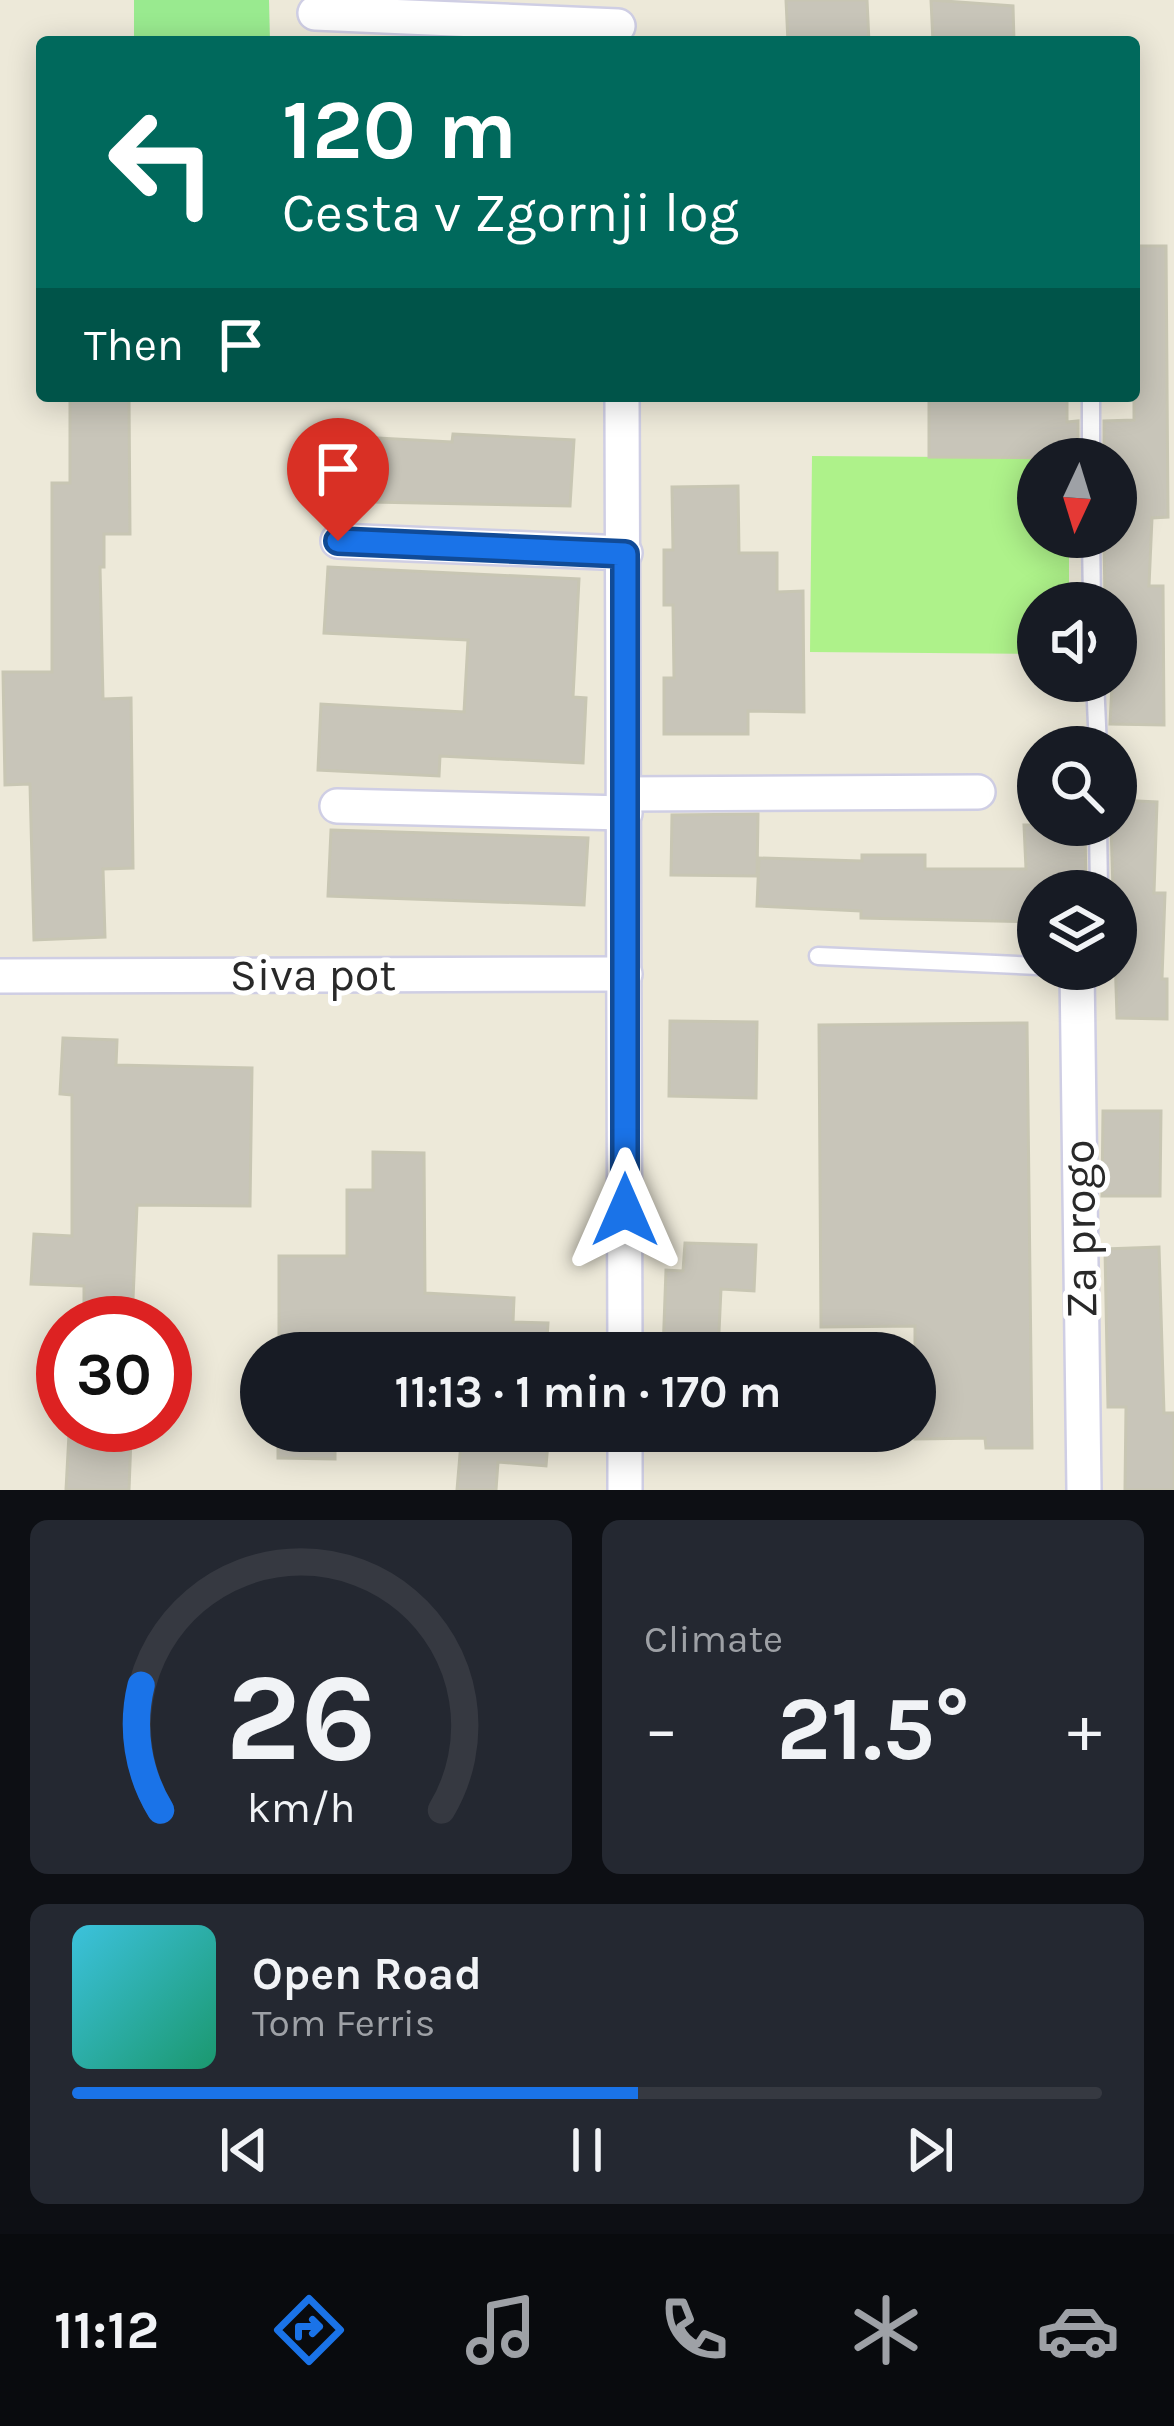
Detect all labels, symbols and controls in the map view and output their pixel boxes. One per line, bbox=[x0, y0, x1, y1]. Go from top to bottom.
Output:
text: 120 m bbox=[282, 81, 517, 179]
icon: left bbox=[84, 84, 240, 240]
text: Cesta v Zgornji log bbox=[282, 181, 739, 245]
icon: arrive bbox=[208, 312, 274, 378]
text: Then bbox=[84, 319, 184, 371]
pin bbox=[287, 418, 389, 541]
icon: arrive bbox=[305, 436, 371, 502]
north arrow bbox=[1017, 438, 1137, 558]
map controls bbox=[1017, 438, 1137, 990]
button: sound bbox=[1017, 582, 1137, 702]
button: search bbox=[1017, 726, 1137, 846]
button: layers bbox=[1017, 870, 1137, 990]
street label: Siva pot bbox=[230, 949, 396, 1001]
street label: Za progo bbox=[1052, 1139, 1109, 1319]
position arrow bbox=[562, 1147, 688, 1273]
speed limit sign: 30 bbox=[36, 1296, 192, 1452]
text: 11:13 · 1 min · 170 m bbox=[394, 1366, 782, 1418]
text: Climate bbox=[644, 1616, 783, 1662]
text: 26 bbox=[225, 1645, 377, 1790]
text: 21.5° bbox=[776, 1676, 970, 1782]
text: − bbox=[644, 1690, 679, 1768]
text: + bbox=[1067, 1690, 1102, 1768]
text: km/h bbox=[247, 1783, 355, 1833]
text: Open Road bbox=[252, 1948, 482, 2000]
text: Tom Ferris bbox=[252, 2000, 435, 2046]
icon: previous bbox=[211, 2117, 277, 2183]
icon: pause bbox=[554, 2117, 620, 2183]
icon: next bbox=[897, 2117, 963, 2183]
icon: directions bbox=[267, 2288, 351, 2372]
icon: music bbox=[459, 2288, 543, 2372]
icon: phone bbox=[652, 2288, 736, 2372]
icon: climate bbox=[844, 2288, 928, 2372]
icon: car bbox=[1036, 2288, 1120, 2372]
text: 11:12 bbox=[54, 2298, 159, 2362]

